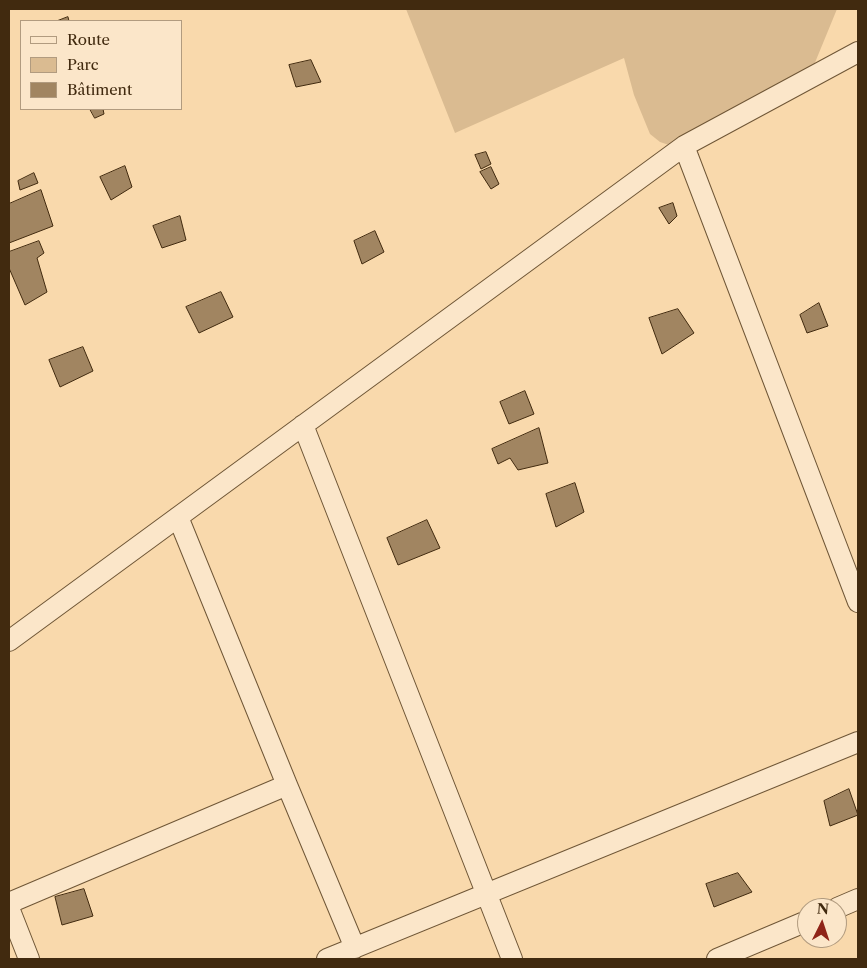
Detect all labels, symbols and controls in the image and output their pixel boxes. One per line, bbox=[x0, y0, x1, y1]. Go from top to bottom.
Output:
legend bbox=[20, 20, 182, 110]
text: Route bbox=[67, 30, 110, 49]
text: Parc bbox=[67, 55, 99, 74]
text: Bâtiment bbox=[67, 80, 132, 99]
north arrow bbox=[797, 898, 847, 948]
text: N bbox=[816, 900, 830, 918]

